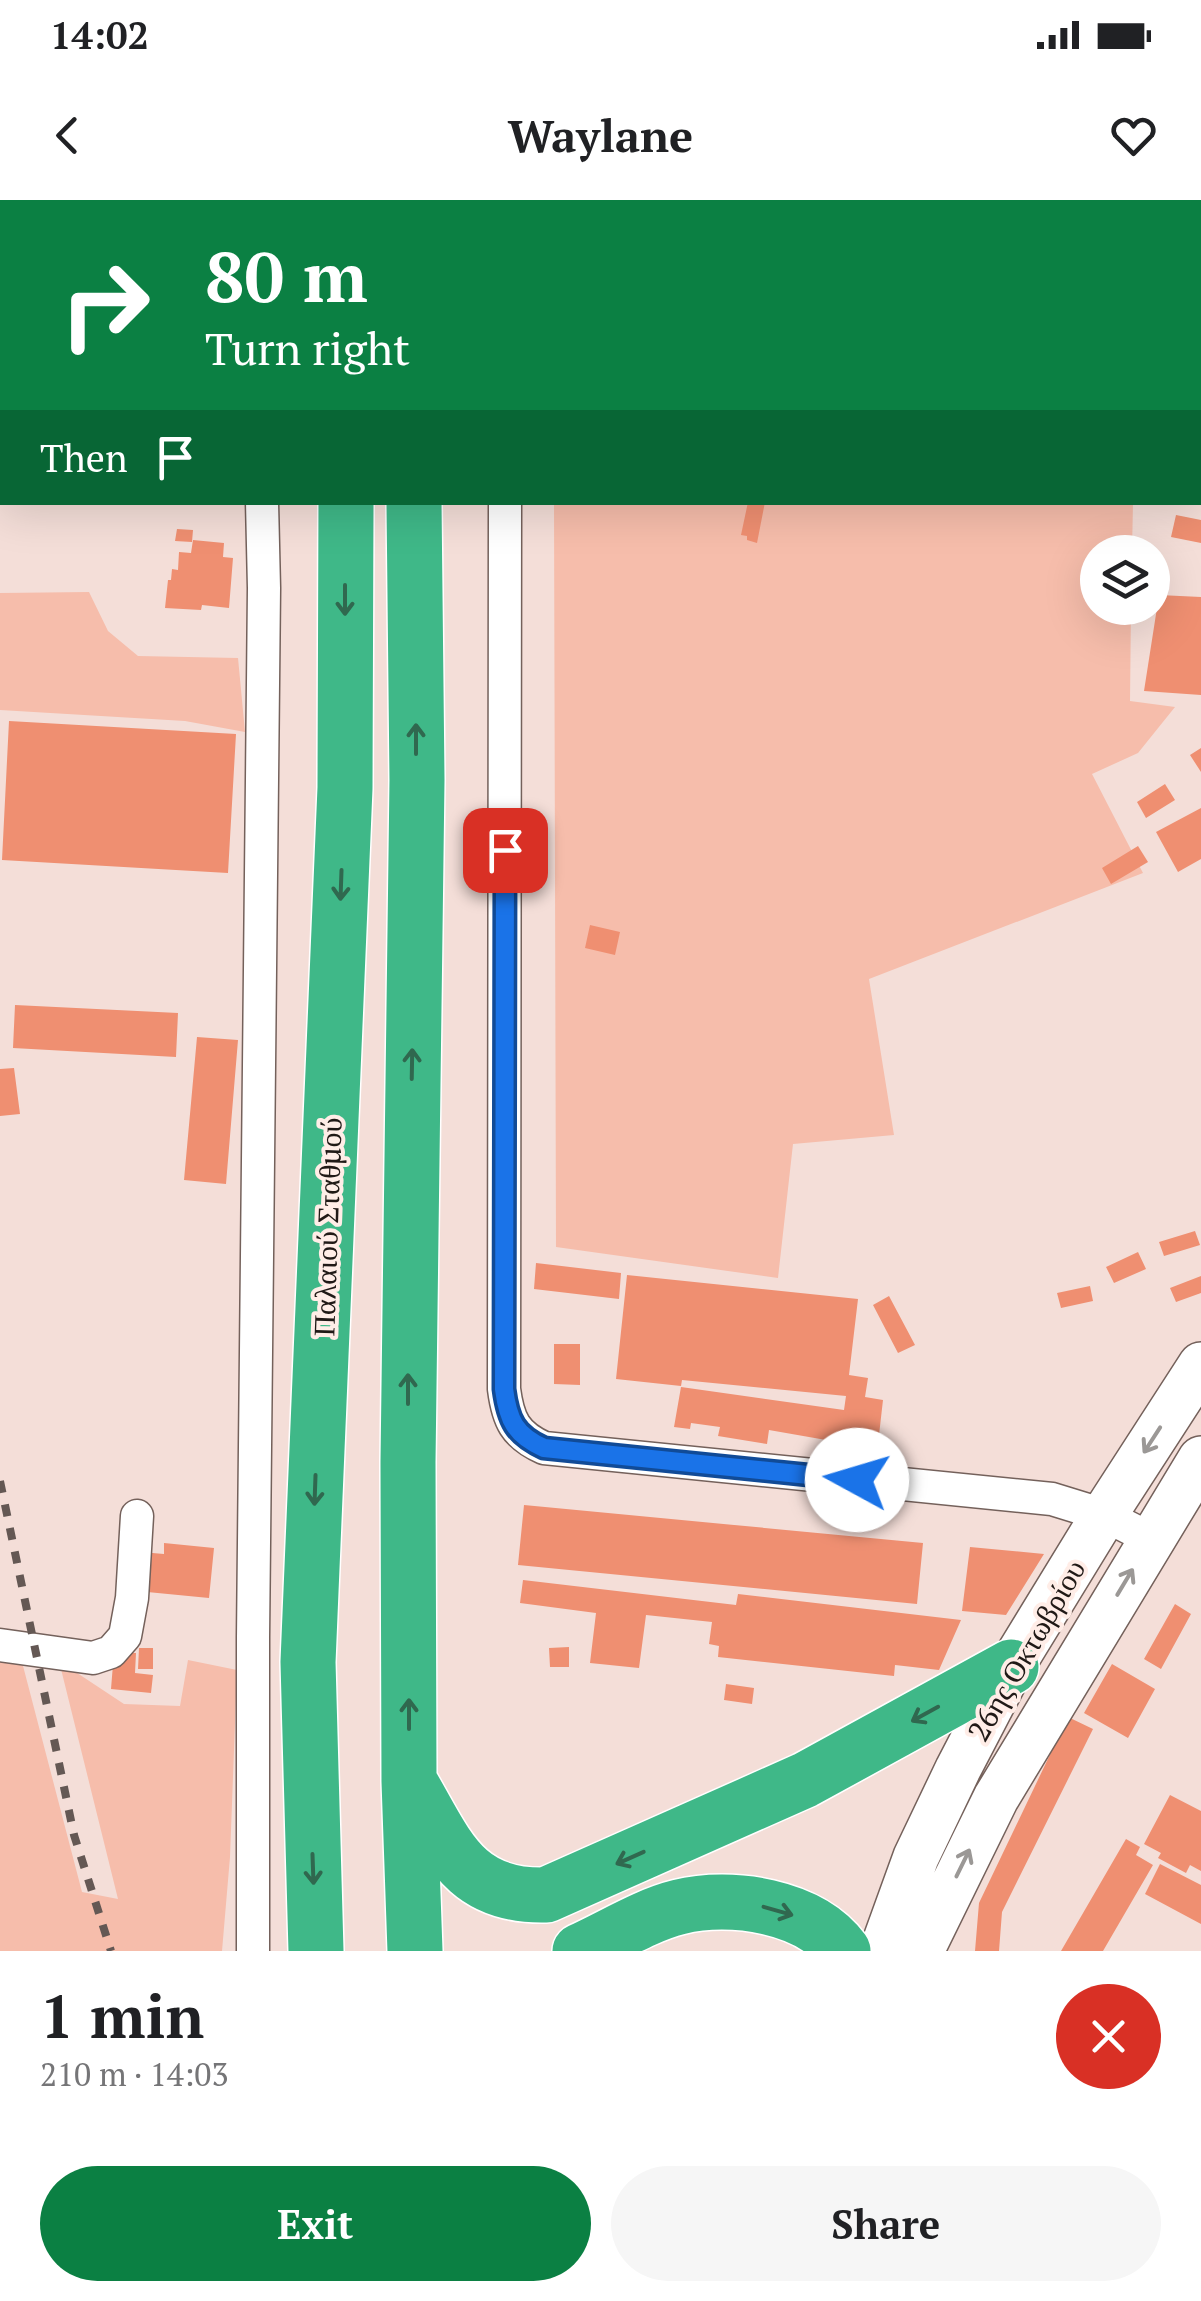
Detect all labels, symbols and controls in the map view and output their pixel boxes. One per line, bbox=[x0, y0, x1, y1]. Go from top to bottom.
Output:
text: 14:02 bbox=[50, 10, 149, 60]
text: Waylane bbox=[508, 105, 693, 165]
icon: back bbox=[40, 108, 95, 163]
icon: heart bbox=[1106, 108, 1161, 163]
text: 80 m bbox=[205, 229, 368, 322]
icon: right bbox=[40, 240, 170, 370]
text: Turn right bbox=[205, 318, 410, 378]
icon: arrive bbox=[148, 430, 203, 485]
text: Then bbox=[40, 433, 128, 483]
map controls bbox=[1080, 535, 1170, 625]
button: layers bbox=[1080, 535, 1170, 625]
one-way arrow bbox=[336, 583, 355, 615]
one-way arrow bbox=[406, 723, 426, 756]
pin bbox=[463, 808, 548, 893]
icon: arrive bbox=[478, 823, 533, 878]
one-way arrow bbox=[331, 869, 350, 901]
one-way arrow bbox=[402, 1048, 421, 1080]
street label: Παλαιού Σταθμού bbox=[303, 1117, 351, 1337]
one-way arrow bbox=[398, 1373, 418, 1406]
one-way arrow bbox=[1142, 1425, 1163, 1453]
position arrow bbox=[805, 1428, 909, 1532]
one-way arrow bbox=[306, 1473, 325, 1505]
street label: 26ης Οκτωβρίου bbox=[958, 1552, 1094, 1748]
one-way arrow bbox=[1115, 1568, 1135, 1596]
one-way arrow bbox=[400, 1698, 418, 1730]
one-way arrow bbox=[911, 1705, 941, 1725]
one-way arrow bbox=[955, 1849, 974, 1879]
one-way arrow bbox=[615, 1850, 646, 1868]
one-way arrow bbox=[304, 1853, 323, 1885]
one-way arrow bbox=[761, 1903, 793, 1921]
text: 1 min bbox=[40, 1976, 204, 2055]
button: close bbox=[1056, 1984, 1161, 2089]
text: 210 m · 14:03 bbox=[40, 2053, 228, 2095]
button: Exit bbox=[40, 2166, 591, 2281]
button: Share bbox=[611, 2166, 1161, 2281]

